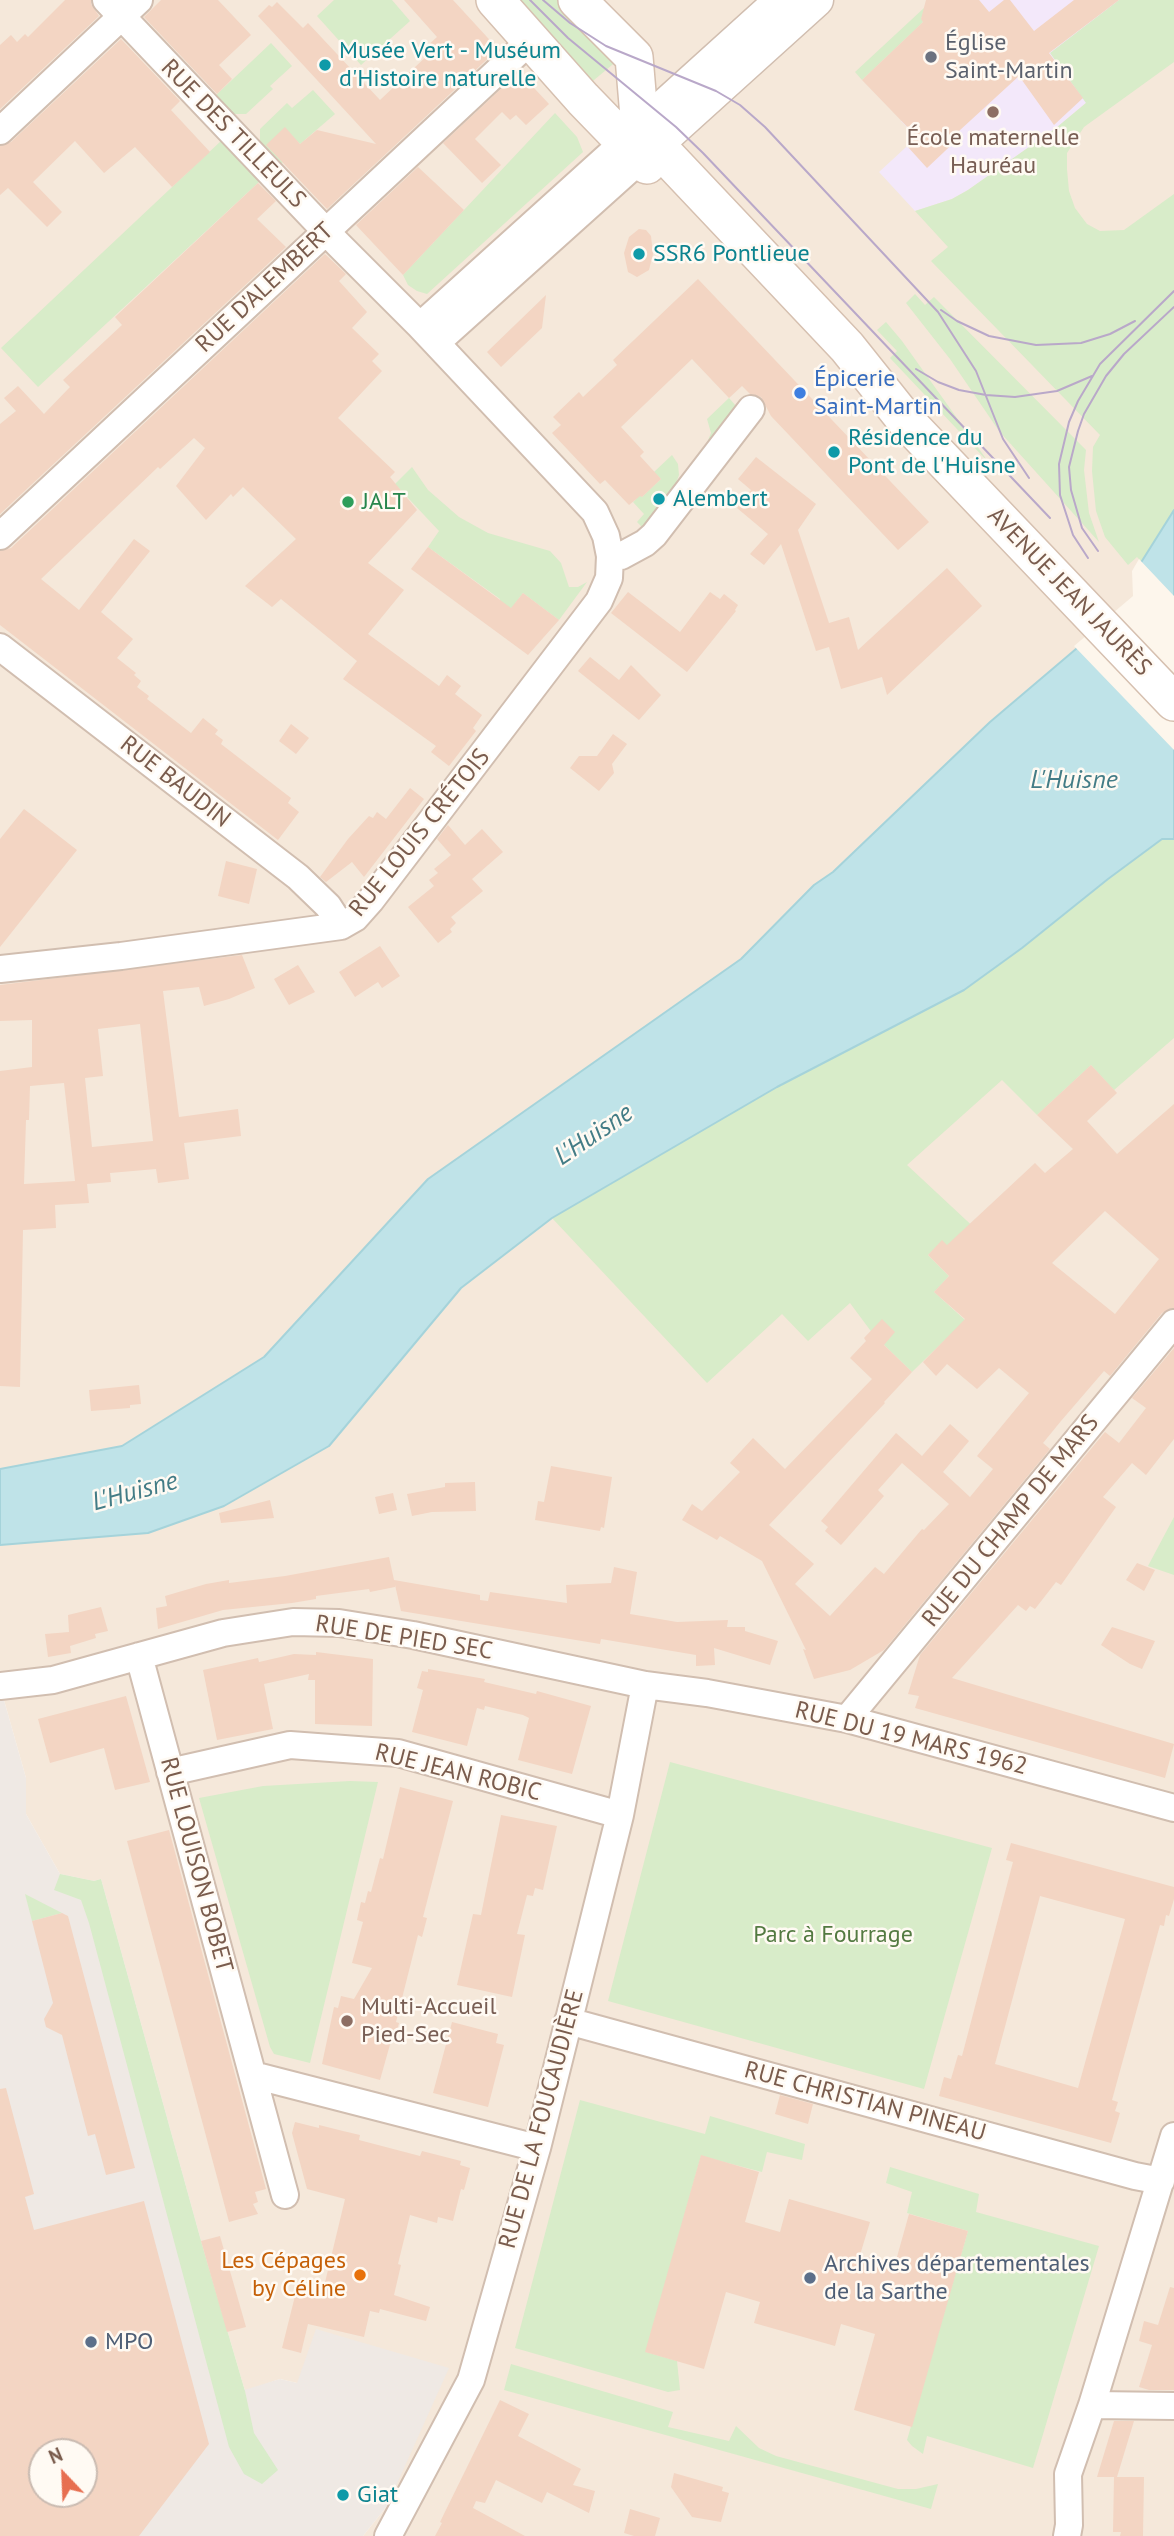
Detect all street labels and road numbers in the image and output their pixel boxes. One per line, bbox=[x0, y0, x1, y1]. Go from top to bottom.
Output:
street label: RUE DES TILLEULS bbox=[155, 54, 311, 214]
street label: RUE D'ALEMBERT bbox=[190, 217, 340, 359]
street label: AVENUE JEAN JAURÈS bbox=[981, 502, 1157, 682]
street label: RUE BAUDIN bbox=[114, 730, 236, 834]
street label: RUE LOUIS CRÉTOIS bbox=[344, 743, 496, 923]
street label: RUE DU CHAMP DE MARS bbox=[917, 1409, 1105, 1633]
street label: RUE DE PIED SEC bbox=[313, 1610, 495, 1666]
street label: RUE DU 19 MARS 1962 bbox=[792, 1696, 1030, 1782]
street label: RUE JEAN ROBIC bbox=[372, 1738, 544, 1808]
street label: RUE LOUISON BOBET bbox=[153, 1754, 239, 1976]
street label: RUE DE LA FOUCAUDIÈRE bbox=[494, 1986, 590, 2252]
street label: RUE CHRISTIAN PINEAU bbox=[741, 2056, 989, 2148]

